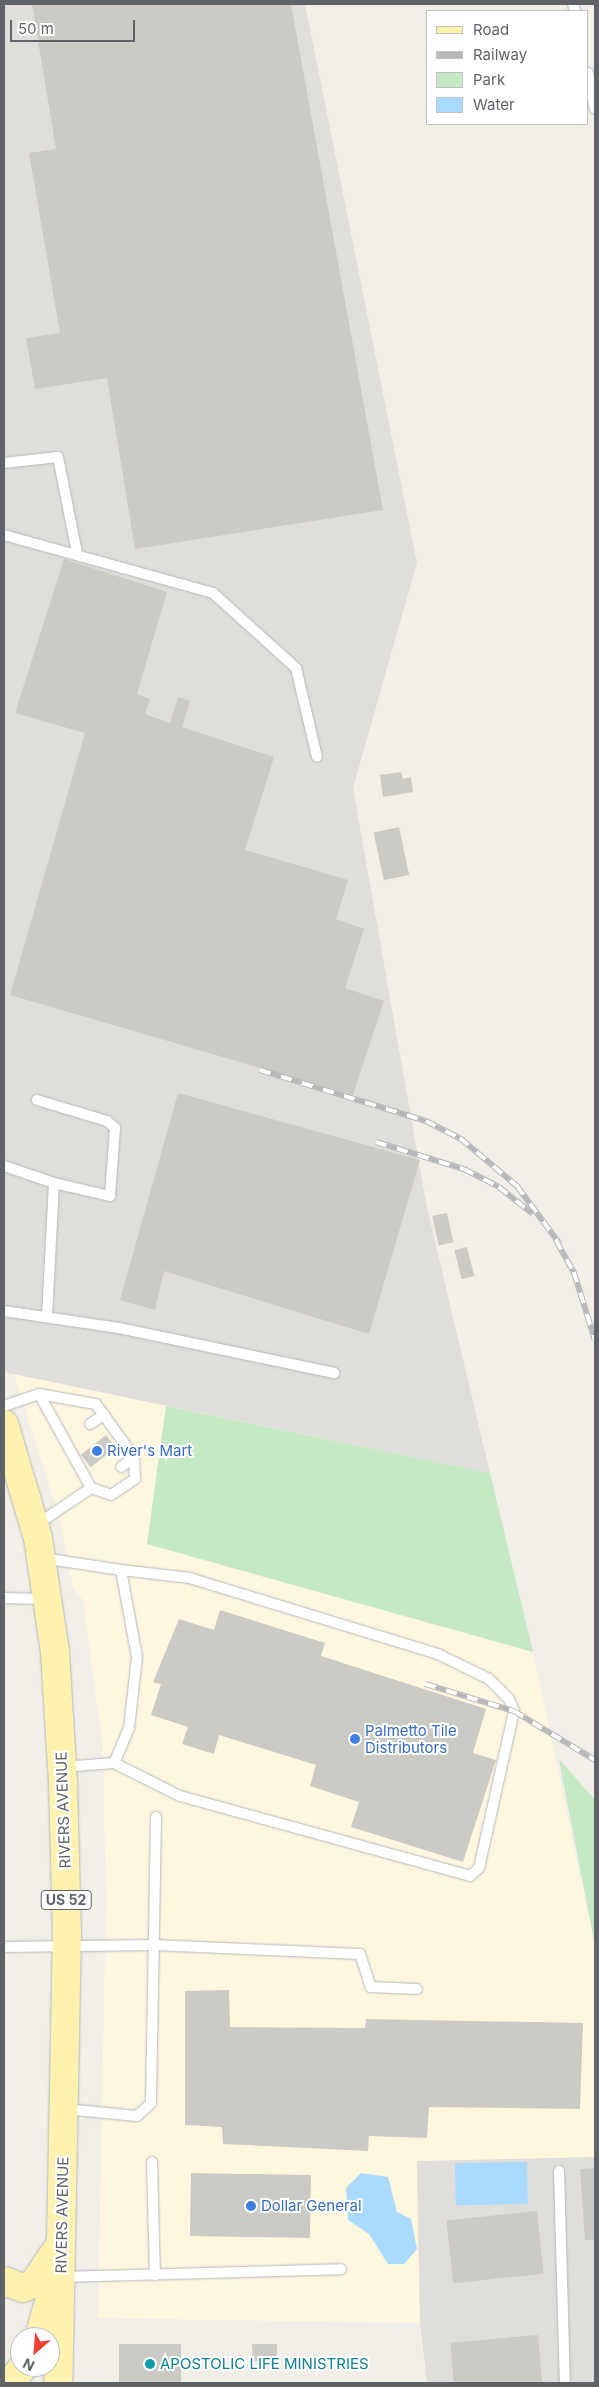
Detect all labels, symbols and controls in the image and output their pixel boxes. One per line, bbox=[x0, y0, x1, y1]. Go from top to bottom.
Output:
scale bar bbox=[12, 10, 138, 42]
legend bbox=[426, 10, 589, 125]
text: 50 m bbox=[18, 19, 54, 38]
text: Road bbox=[473, 20, 509, 39]
text: Railway bbox=[473, 45, 527, 64]
text: Park bbox=[473, 70, 505, 89]
text: Water bbox=[473, 95, 515, 114]
place label: River's Mart bbox=[107, 1442, 192, 1460]
marker: River's Mart bbox=[91, 1445, 103, 1457]
place label: Palmetto Tile Distributors bbox=[365, 1721, 457, 1756]
marker: Palmetto Tile Distributors bbox=[349, 1733, 361, 1745]
street label: RIVERS AVENUE bbox=[52, 1751, 74, 1869]
road number: US 52 bbox=[40, 1888, 92, 1912]
street label: RIVERS AVENUE bbox=[52, 2156, 72, 2274]
place label: Dollar General bbox=[261, 2197, 362, 2215]
marker: Dollar General bbox=[245, 2200, 257, 2212]
north arrow bbox=[10, 2327, 60, 2377]
text: N bbox=[20, 2355, 37, 2375]
place label: APOSTOLIC LIFE MINISTRIES bbox=[160, 2355, 369, 2373]
marker: APOSTOLIC LIFE MINISTRIES bbox=[144, 2358, 156, 2370]

